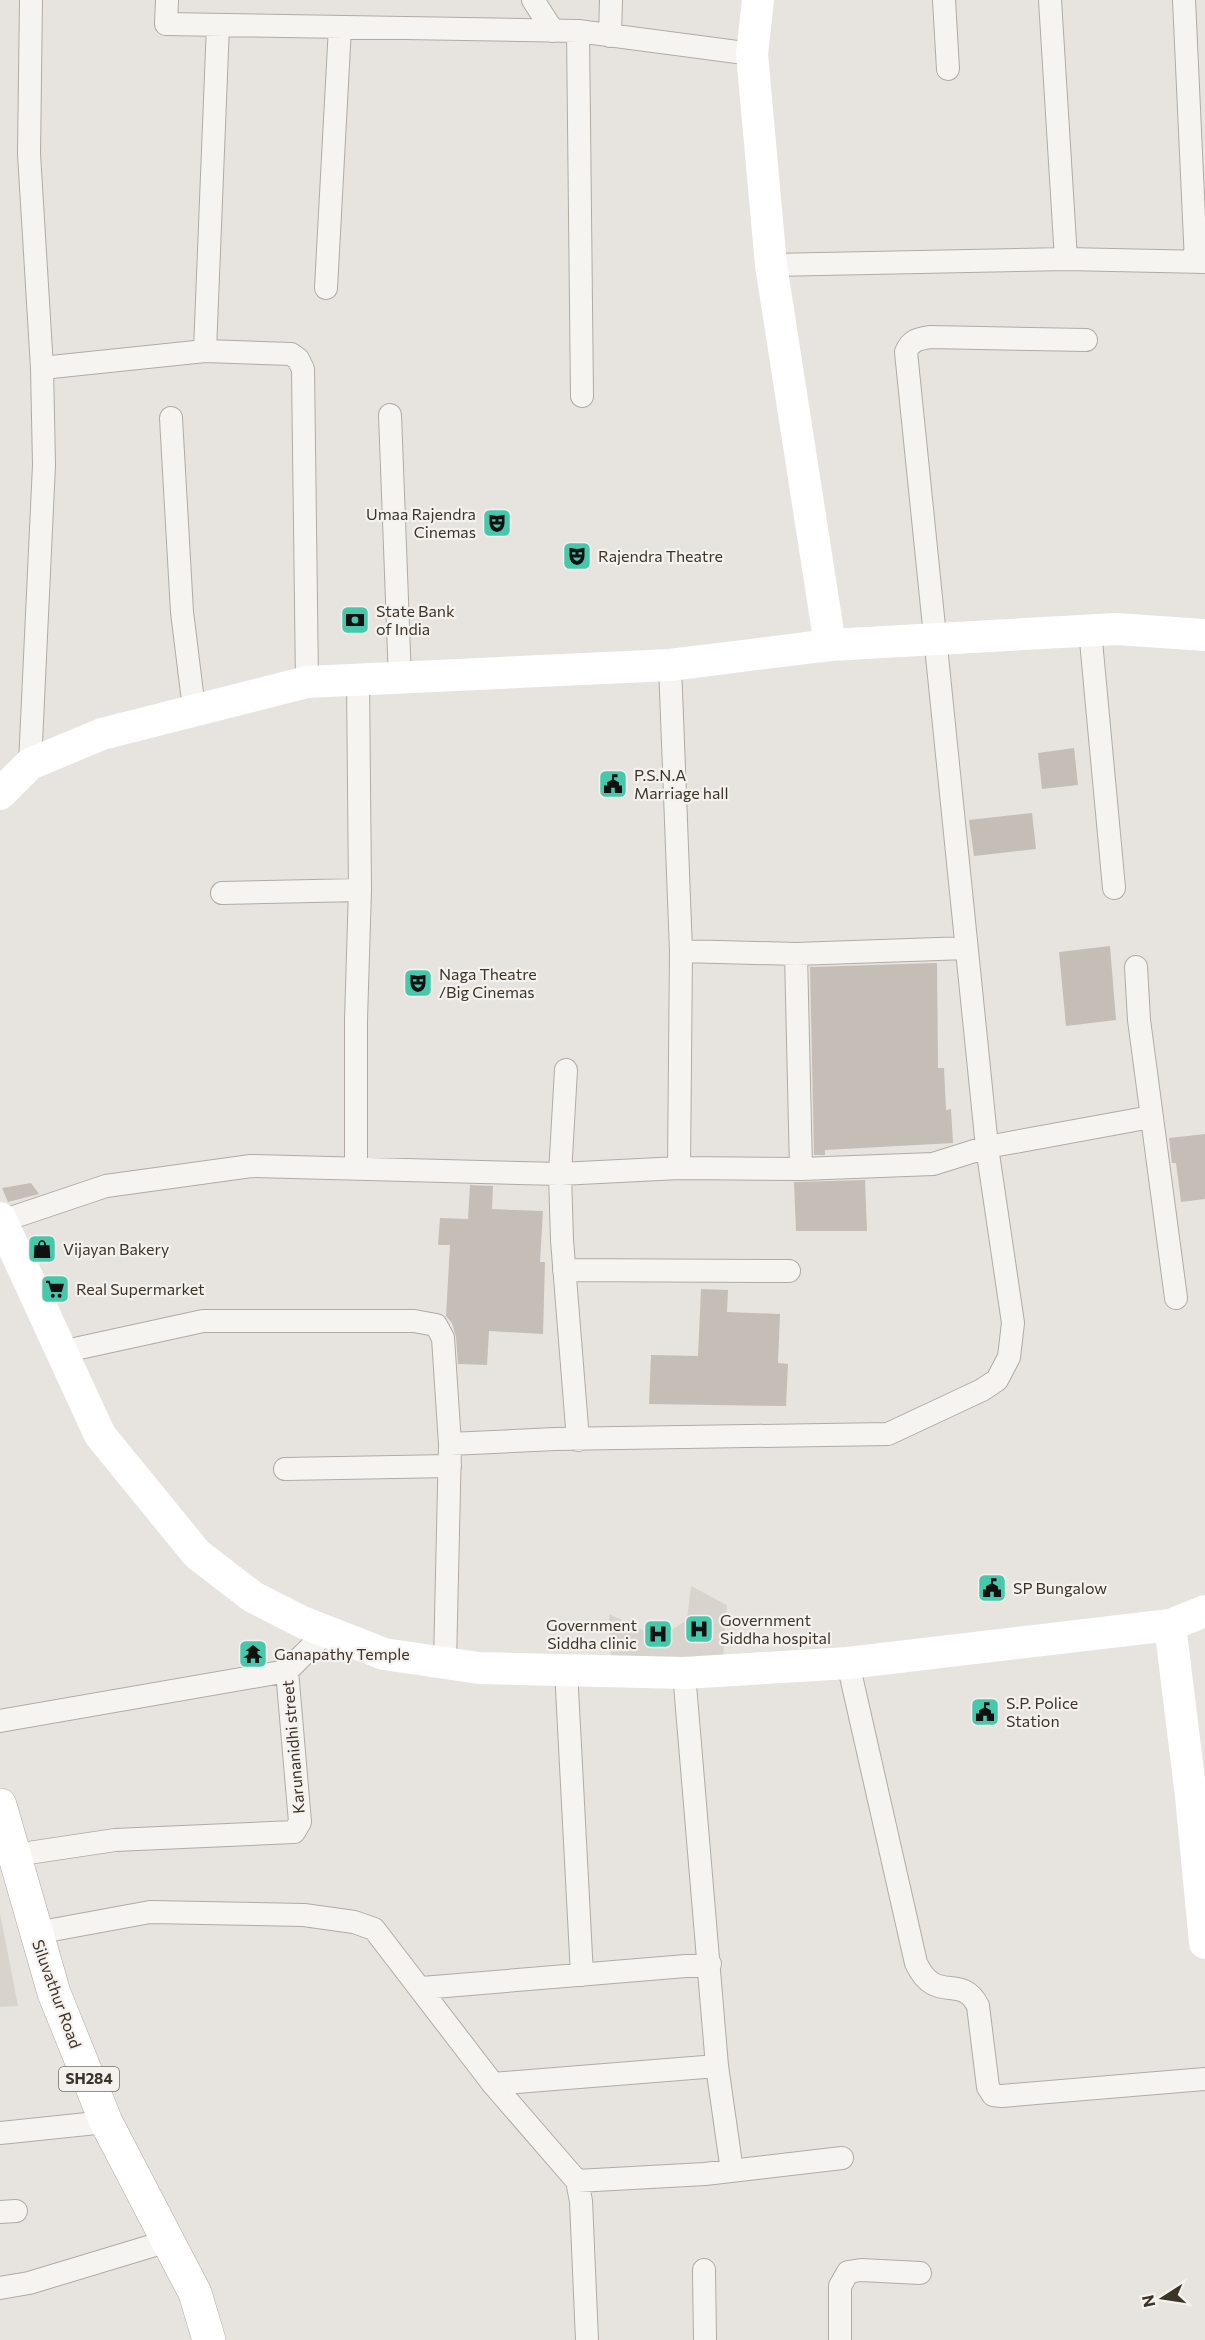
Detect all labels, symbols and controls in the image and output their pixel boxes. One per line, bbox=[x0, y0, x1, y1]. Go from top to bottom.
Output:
place label: Umaa Rajendra Cinemas bbox=[366, 504, 476, 541]
theatre icon: Umaa Rajendra Cinemas bbox=[481, 507, 513, 539]
theatre icon: Rajendra Theatre bbox=[561, 540, 593, 572]
place label: Rajendra Theatre bbox=[598, 546, 723, 565]
place label: State Bank of India bbox=[376, 601, 455, 638]
bank icon: State Bank of India bbox=[339, 604, 371, 636]
place label: P.S.N.A Marriage hall bbox=[634, 765, 728, 802]
public building icon: P.S.N.A Marriage hall bbox=[597, 768, 629, 800]
place label: Naga Theatre /Big Cinemas bbox=[439, 964, 537, 1001]
theatre icon: Naga Theatre /Big Cinemas bbox=[402, 967, 434, 999]
shop icon: Vijayan Bakery bbox=[26, 1233, 58, 1265]
place label: Vijayan Bakery bbox=[63, 1239, 169, 1258]
supermarket icon: Real Supermarket bbox=[39, 1273, 71, 1305]
place label: Real Supermarket bbox=[76, 1279, 205, 1298]
public building icon: SP Bungalow bbox=[976, 1572, 1008, 1604]
place label: SP Bungalow bbox=[1013, 1578, 1107, 1597]
place label: Government Siddha hospital bbox=[720, 1610, 831, 1647]
hospital icon: Government Siddha hospital bbox=[683, 1613, 715, 1645]
place label: Government Siddha clinic bbox=[546, 1615, 637, 1652]
hospital icon: Government Siddha clinic bbox=[642, 1618, 674, 1650]
temple icon: Ganapathy Temple bbox=[237, 1638, 269, 1670]
place label: Ganapathy Temple bbox=[274, 1644, 410, 1663]
street label: Karunanidhi street bbox=[277, 1679, 308, 1815]
place label: S.P. Police Station bbox=[1006, 1693, 1078, 1730]
public building icon: S.P. Police Station bbox=[969, 1696, 1001, 1728]
street label: Siluvathur Road bbox=[29, 1937, 86, 2051]
road number: SH284 bbox=[59, 2067, 119, 2091]
north arrow bbox=[1133, 2268, 1193, 2328]
text: N bbox=[1137, 2293, 1158, 2309]

